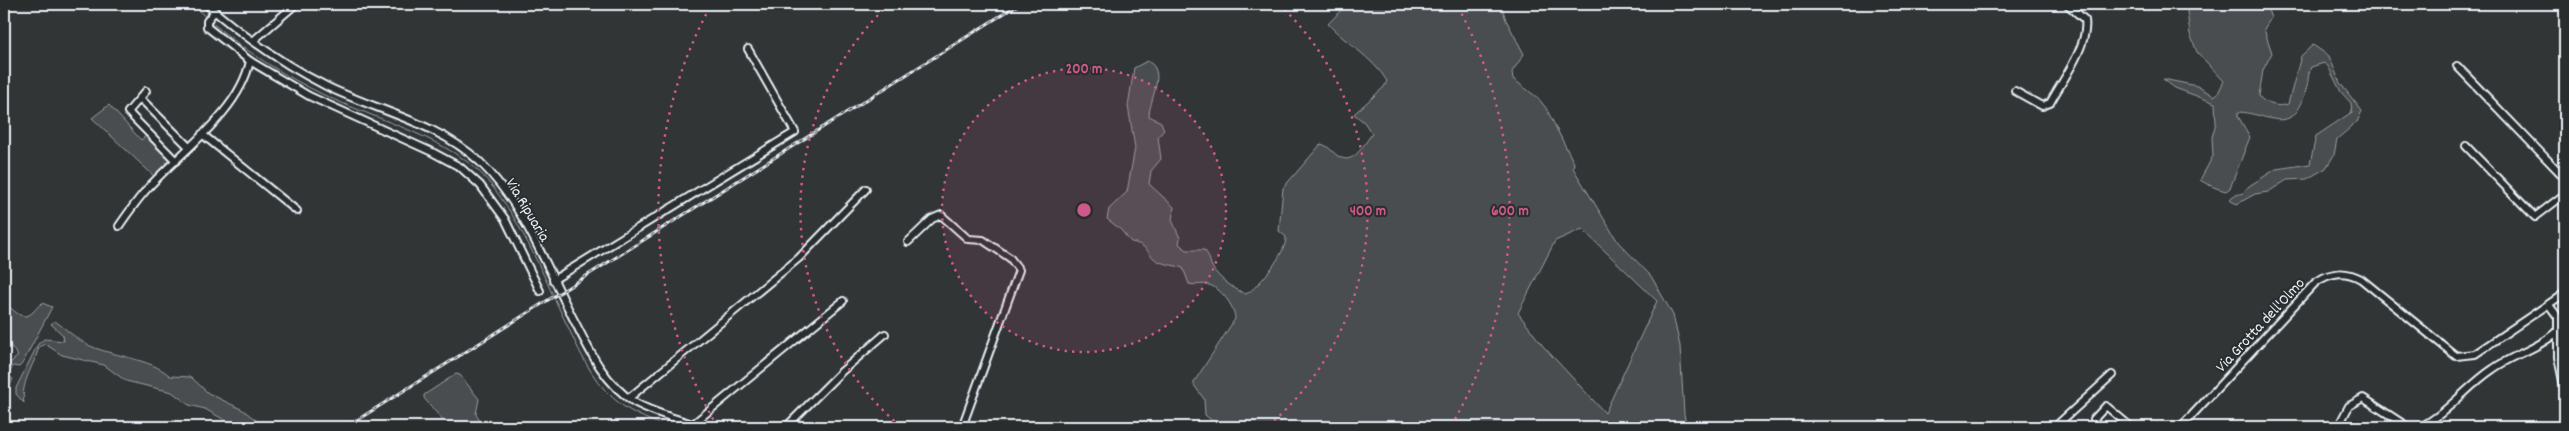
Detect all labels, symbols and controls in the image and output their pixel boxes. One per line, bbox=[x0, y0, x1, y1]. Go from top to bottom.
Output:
text: 200 m bbox=[1066, 59, 1102, 81]
street label: Via Ripuaria bbox=[499, 174, 555, 247]
centre of rings bbox=[1075, 201, 1093, 219]
text: 400 m bbox=[1350, 201, 1386, 223]
text: 600 m bbox=[1491, 201, 1529, 223]
street label: Via Grotta dell'Olmo bbox=[2211, 273, 2311, 378]

